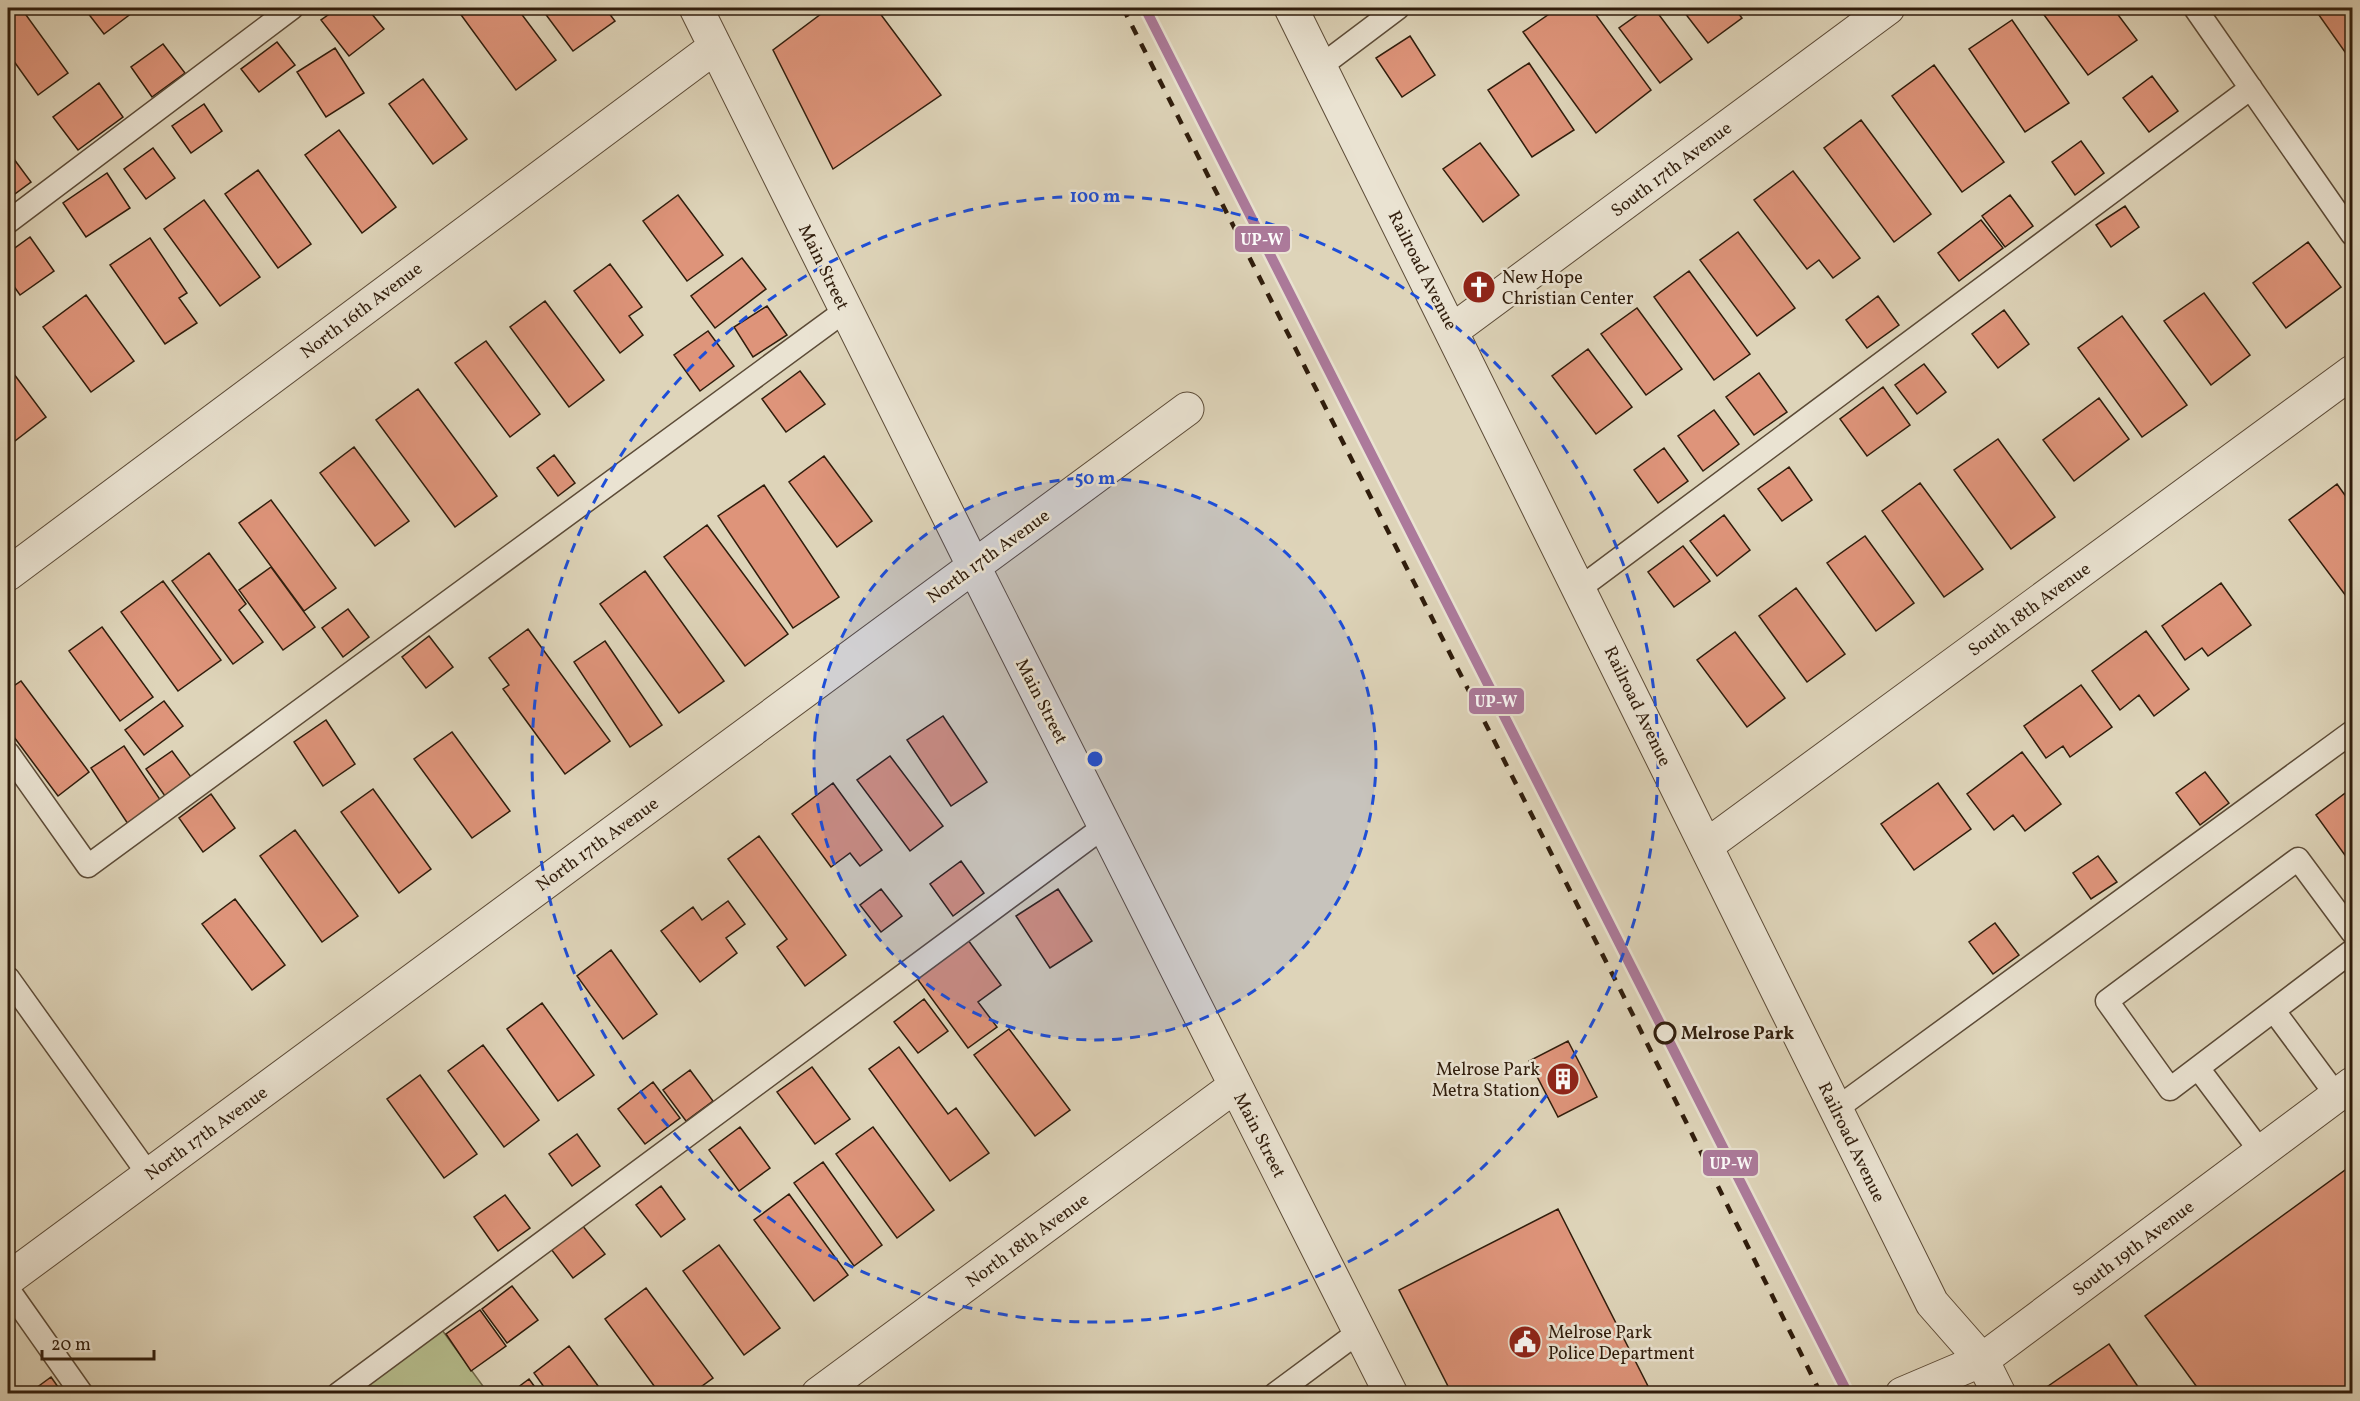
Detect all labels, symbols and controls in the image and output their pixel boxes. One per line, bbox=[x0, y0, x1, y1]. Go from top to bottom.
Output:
street label: South 17th Avenue bbox=[1606, 116, 1738, 224]
text: 100 m bbox=[1070, 185, 1120, 210]
street label: Railroad Avenue bbox=[1381, 207, 1462, 335]
street label: Main Street bbox=[791, 221, 854, 315]
line badge: UP-W bbox=[1234, 225, 1291, 253]
text: UP-W bbox=[1241, 230, 1283, 252]
street label: North 16th Avenue bbox=[296, 257, 428, 365]
place label: New Hope Christian Center bbox=[1502, 266, 1634, 312]
church icon: New Hope Christian Center bbox=[1461, 269, 1497, 305]
text: 50 m bbox=[1075, 467, 1115, 492]
street label: North 17th Avenue bbox=[922, 504, 1055, 610]
street label: South 18th Avenue bbox=[1963, 557, 2096, 663]
street label: Railroad Avenue bbox=[1597, 642, 1677, 771]
street label: Main Street bbox=[1008, 655, 1073, 749]
line badge: UP-W bbox=[1468, 687, 1525, 715]
text: UP-W bbox=[1475, 692, 1517, 714]
centre of rings bbox=[1085, 749, 1105, 769]
street label: North 17th Avenue bbox=[531, 792, 664, 898]
marker: Melrose Park bbox=[1654, 1022, 1676, 1044]
place label: Melrose Park bbox=[1681, 1022, 1794, 1047]
place label: Melrose Park Metra Station bbox=[1432, 1058, 1540, 1104]
building icon: Melrose Park Metra Station bbox=[1545, 1061, 1581, 1097]
street label: Railroad Avenue bbox=[1811, 1078, 1891, 1207]
street label: North 17th Avenue bbox=[140, 1081, 273, 1187]
street label: Main Street bbox=[1226, 1089, 1291, 1183]
line badge: UP-W bbox=[1702, 1149, 1759, 1177]
text: UP-W bbox=[1710, 1154, 1752, 1176]
street label: North 18th Avenue bbox=[961, 1188, 1095, 1294]
street label: South 19th Avenue bbox=[2068, 1195, 2200, 1303]
place label: Melrose Park Police Department bbox=[1548, 1321, 1695, 1367]
scale bar bbox=[42, 1323, 154, 1361]
public building icon: Melrose Park Police Department bbox=[1507, 1324, 1543, 1360]
text: 20 m bbox=[51, 1333, 91, 1358]

